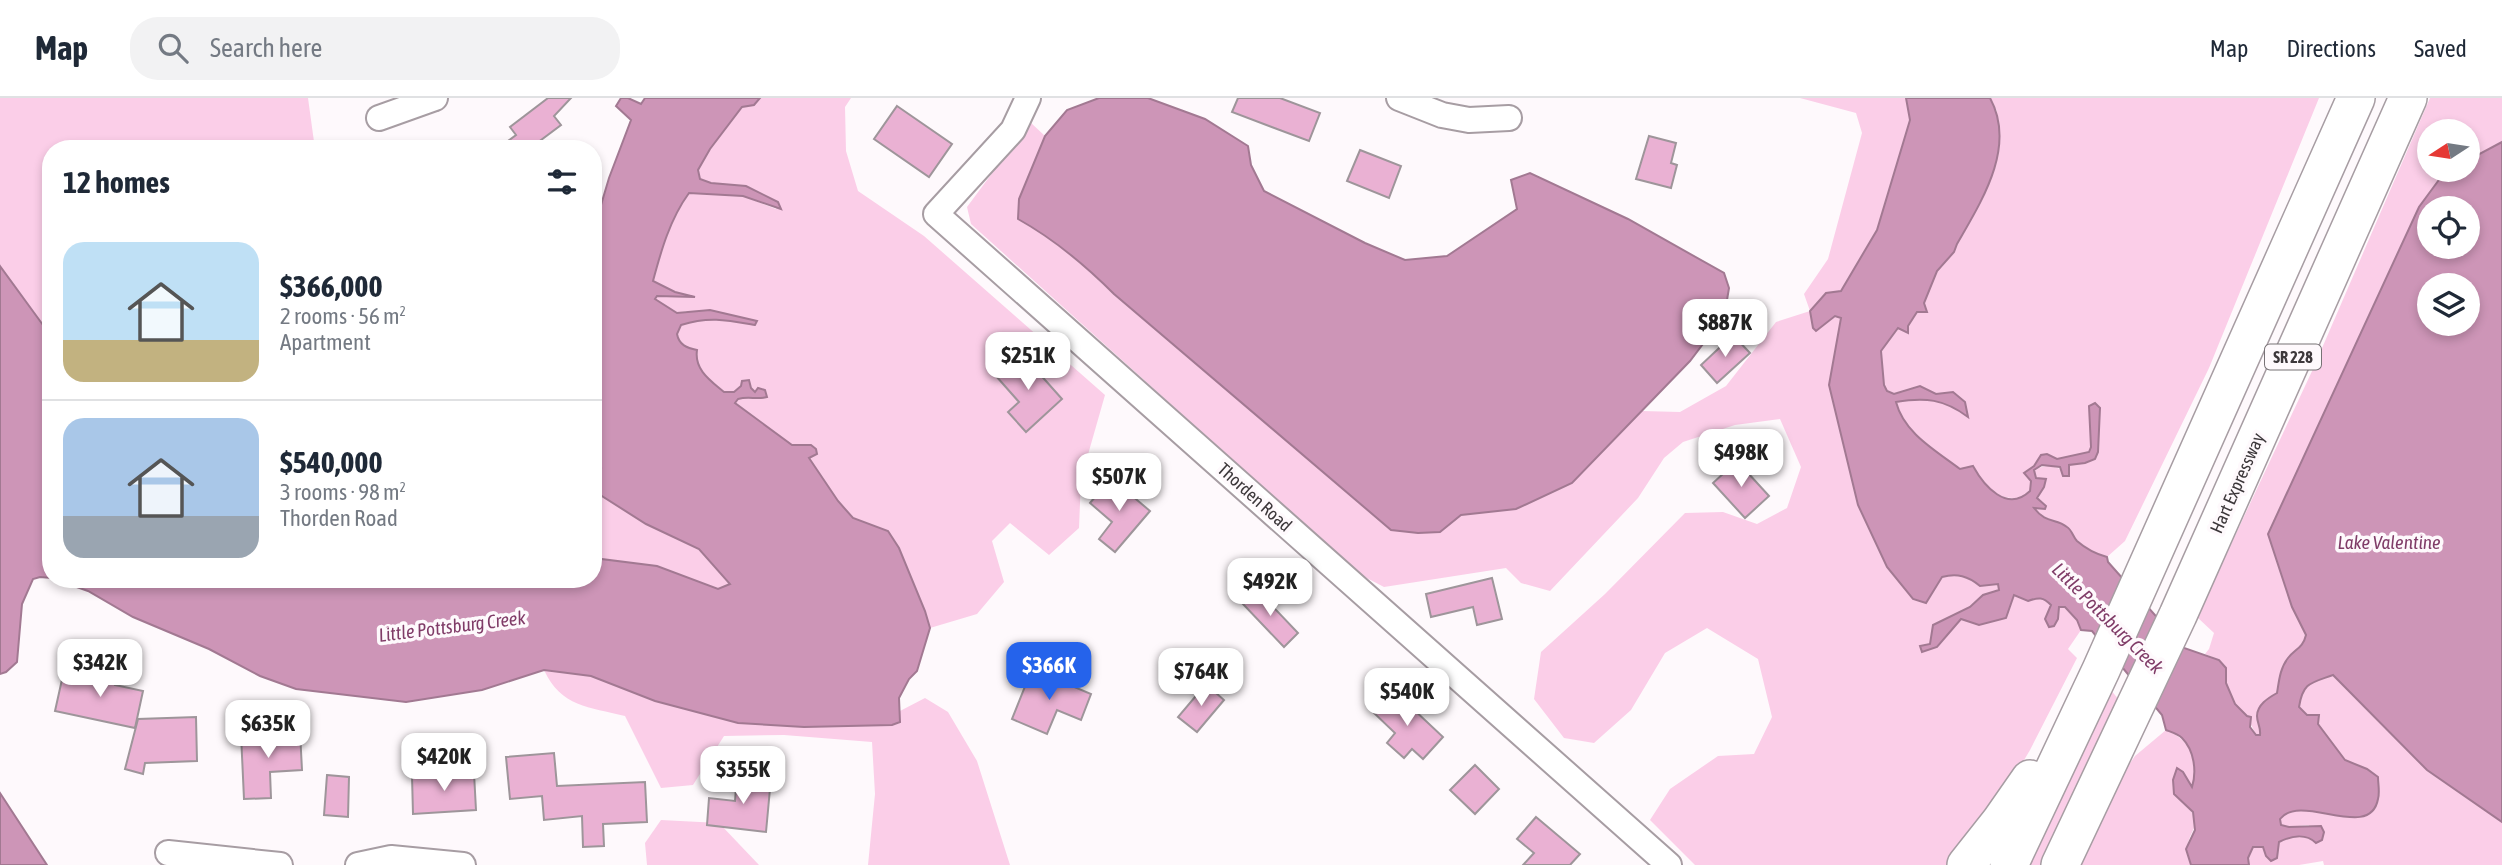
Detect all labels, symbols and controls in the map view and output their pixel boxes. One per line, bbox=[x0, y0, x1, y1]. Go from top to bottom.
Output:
search box bbox=[130, 17, 620, 80]
text: Map bbox=[35, 29, 88, 67]
icon: search bbox=[154, 29, 192, 67]
text: Search here bbox=[210, 33, 322, 63]
text: Map bbox=[2210, 35, 2248, 62]
text: Directions bbox=[2286, 35, 2376, 62]
text: Saved bbox=[2414, 35, 2467, 62]
north arrow bbox=[2417, 119, 2480, 182]
map controls bbox=[2417, 119, 2480, 336]
icon: filters bbox=[543, 163, 581, 201]
text: 12 homes bbox=[63, 165, 170, 199]
button: locate bbox=[2417, 196, 2480, 259]
text: $366,000 bbox=[280, 269, 383, 303]
icon: home bbox=[119, 270, 203, 354]
button: layers bbox=[2417, 273, 2480, 336]
pin: $887K bbox=[1676, 300, 1774, 359]
text: 2 rooms · 56 m² bbox=[280, 303, 406, 329]
text: $887K bbox=[1698, 309, 1752, 335]
text: Apartment bbox=[280, 329, 371, 355]
pin: $251K bbox=[979, 332, 1077, 392]
text: $251K bbox=[1001, 342, 1055, 368]
road number: SR 228 bbox=[2265, 344, 2321, 370]
pin: $498K bbox=[1692, 430, 1790, 489]
street label: Hart Expressway bbox=[2206, 430, 2268, 536]
text: $498K bbox=[1714, 439, 1768, 465]
text: $540,000 bbox=[280, 445, 383, 479]
icon: home bbox=[119, 446, 203, 530]
pin: $507K bbox=[1070, 454, 1168, 513]
street label: Thorden Road bbox=[1214, 458, 1296, 536]
text: $507K bbox=[1092, 463, 1146, 489]
text: 3 rooms · 98 m² bbox=[280, 479, 406, 505]
text: Thorden Road bbox=[280, 505, 398, 531]
water label: Lake Valentine bbox=[2337, 531, 2441, 553]
water label: Little Pottsburg Creek bbox=[2048, 558, 2169, 679]
pin: $492K bbox=[1221, 559, 1319, 618]
text: $492K bbox=[1243, 568, 1297, 594]
water label: Little Pottsburg Creek bbox=[377, 606, 527, 646]
pin: $342K bbox=[51, 640, 149, 699]
pin: $366K bbox=[1000, 642, 1098, 702]
pin: $764K bbox=[1152, 648, 1250, 708]
text: $342K bbox=[73, 649, 127, 675]
text: $366K bbox=[1022, 652, 1076, 678]
text: $764K bbox=[1174, 658, 1228, 684]
pin: $540K bbox=[1358, 668, 1456, 728]
text: $540K bbox=[1380, 678, 1434, 704]
pin: $635K bbox=[219, 700, 317, 760]
text: $635K bbox=[241, 710, 295, 736]
pin: $420K bbox=[395, 734, 493, 793]
text: $420K bbox=[417, 743, 471, 769]
pin: $355K bbox=[694, 746, 792, 806]
text: $355K bbox=[716, 756, 770, 782]

